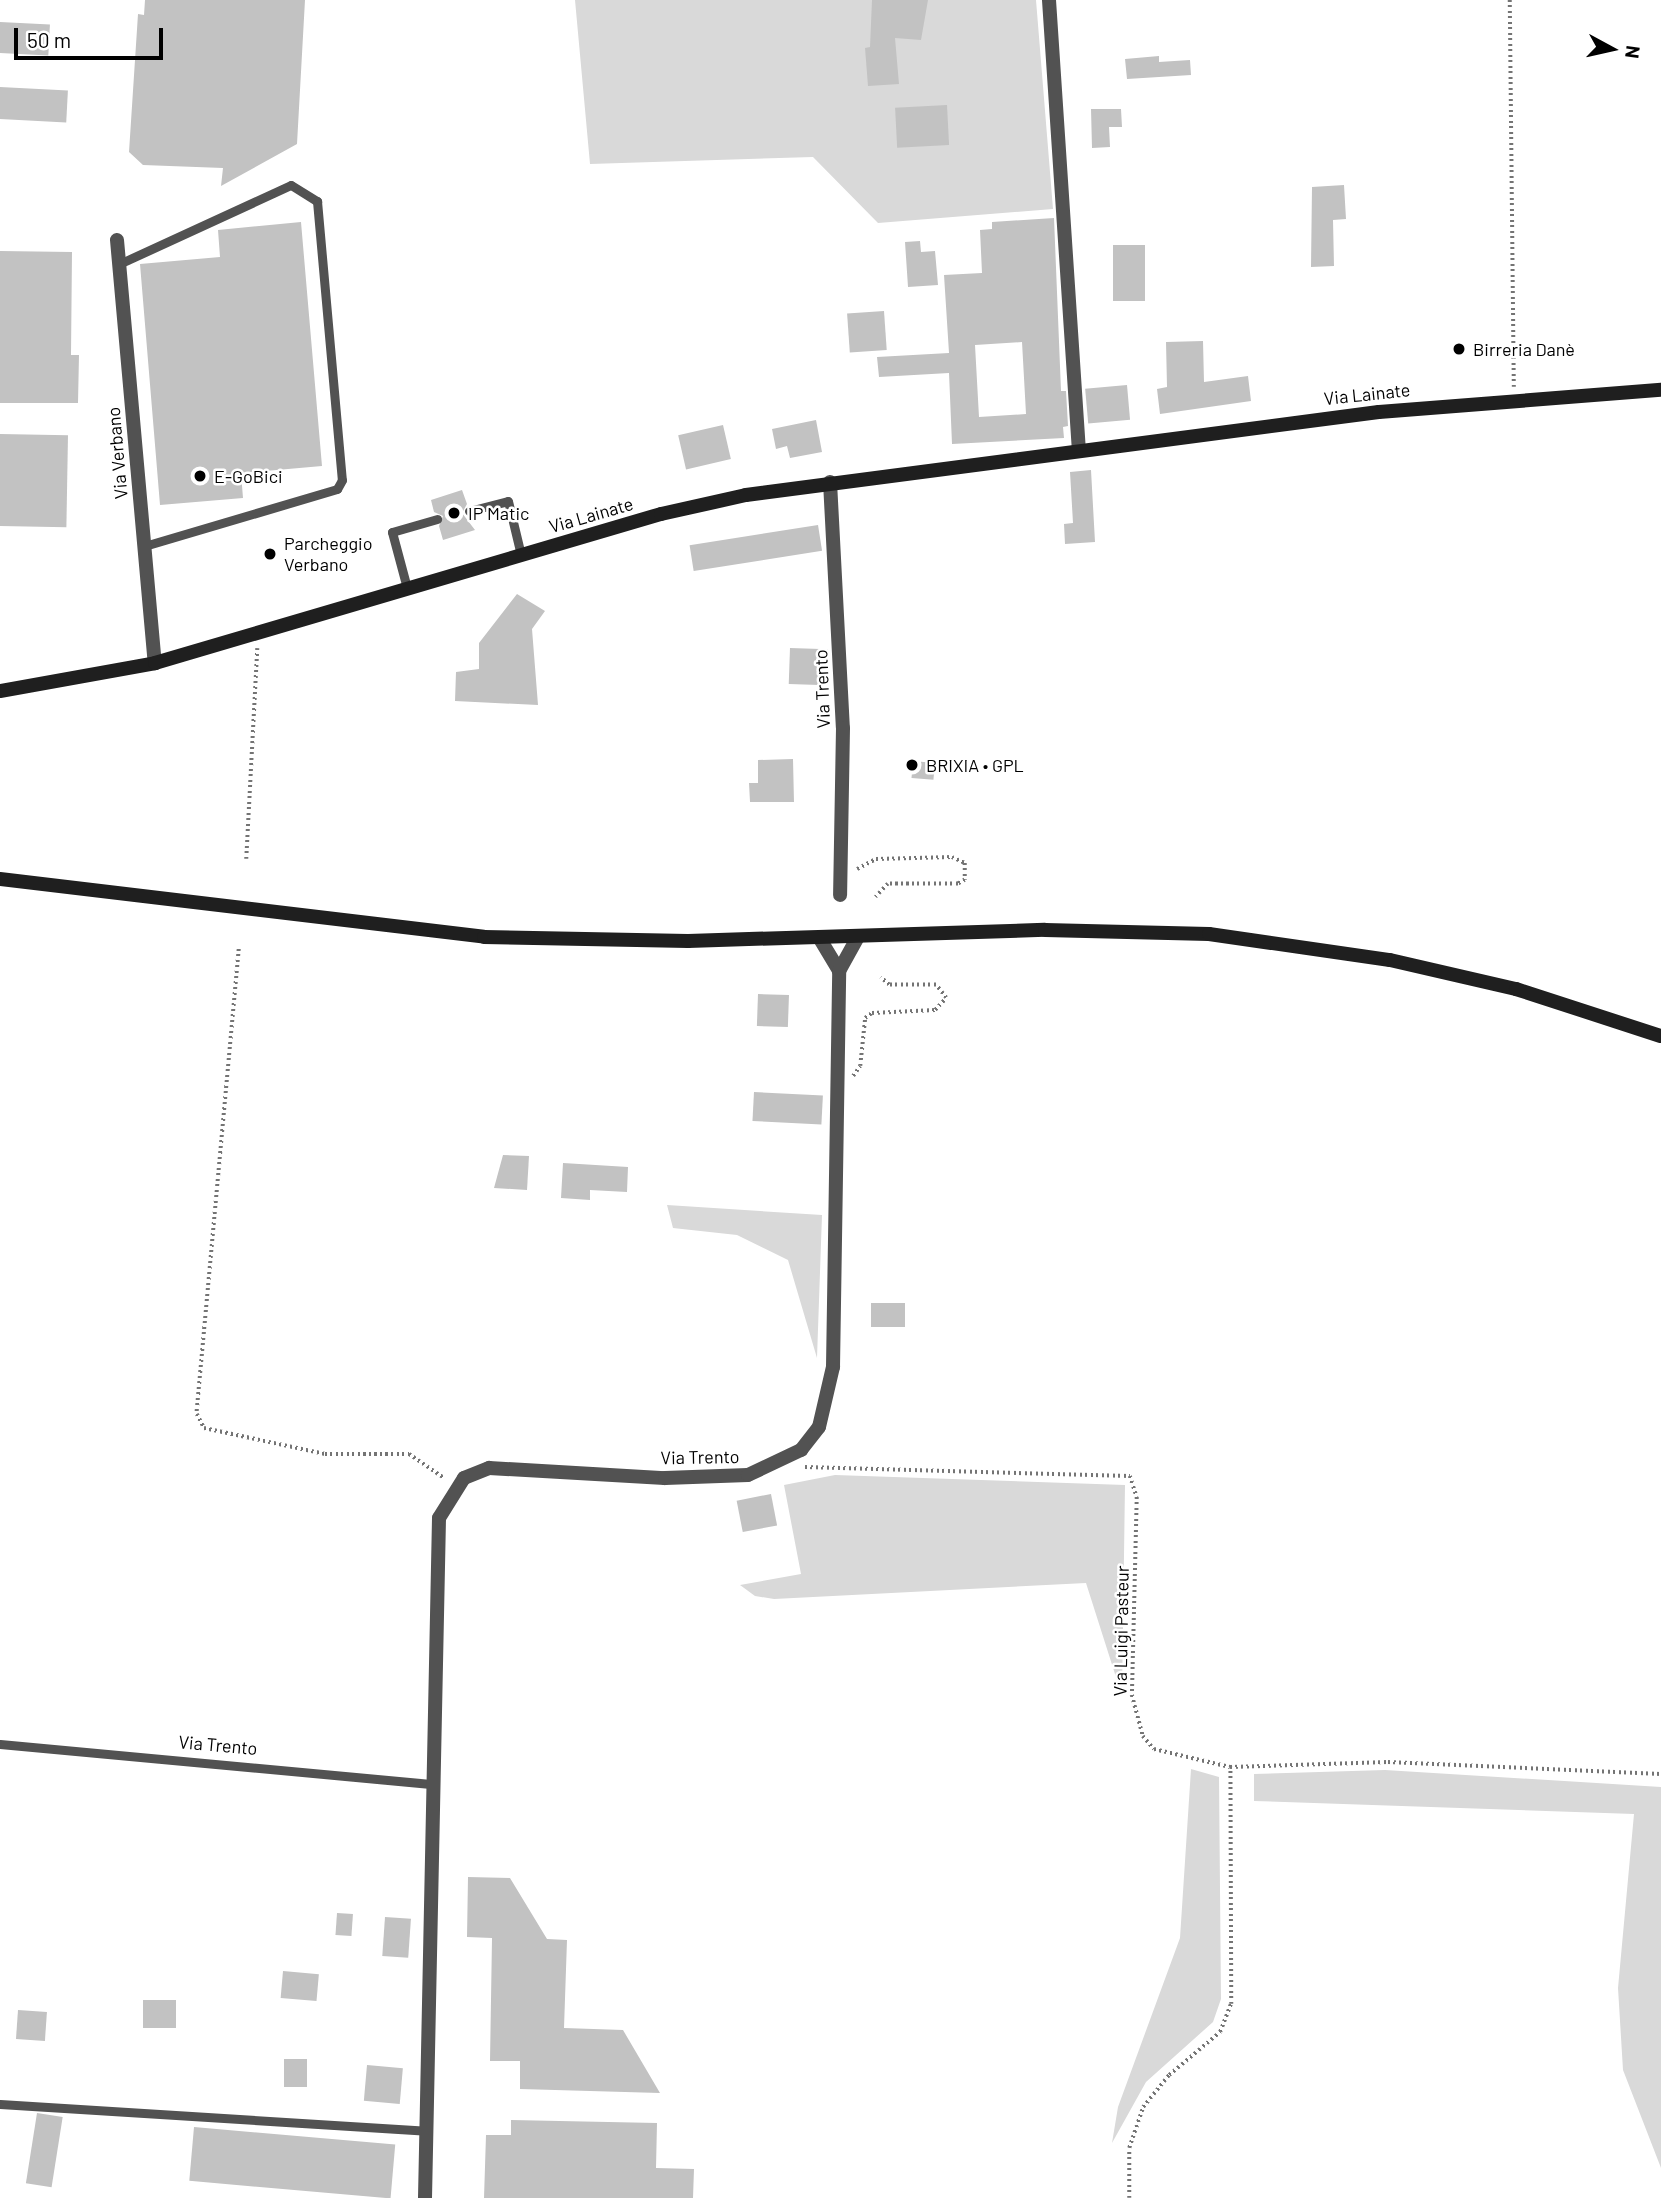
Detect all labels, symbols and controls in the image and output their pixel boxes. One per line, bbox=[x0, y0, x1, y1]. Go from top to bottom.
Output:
scale bar bbox=[18, 14, 166, 58]
north arrow bbox=[1577, 14, 1647, 84]
text: 50 m bbox=[27, 27, 71, 52]
text: N bbox=[1621, 44, 1646, 60]
place label: Birreria Danè bbox=[1473, 338, 1575, 360]
marker: Birreria Danè bbox=[1451, 341, 1467, 357]
street label: Via Lainate bbox=[1323, 379, 1411, 409]
street label: Via Verbano bbox=[102, 406, 132, 500]
place label: E-GoBici bbox=[214, 465, 283, 487]
marker: E-GoBici bbox=[192, 468, 208, 484]
street label: Via Lainate bbox=[546, 493, 636, 537]
place label: IP Matic bbox=[468, 502, 529, 524]
marker: IP Matic bbox=[446, 505, 462, 521]
place label: Parcheggio Verbano bbox=[284, 533, 372, 576]
marker: Parcheggio Verbano bbox=[262, 546, 278, 562]
street label: Via Trento bbox=[810, 649, 834, 729]
place label: BRIXIA • GPL bbox=[926, 754, 1024, 776]
marker: BRIXIA • GPL bbox=[904, 757, 920, 773]
street label: Via Trento bbox=[660, 1446, 740, 1468]
street label: Via Luigi Pasteur bbox=[1109, 1565, 1133, 1697]
street label: Via Trento bbox=[178, 1731, 258, 1759]

